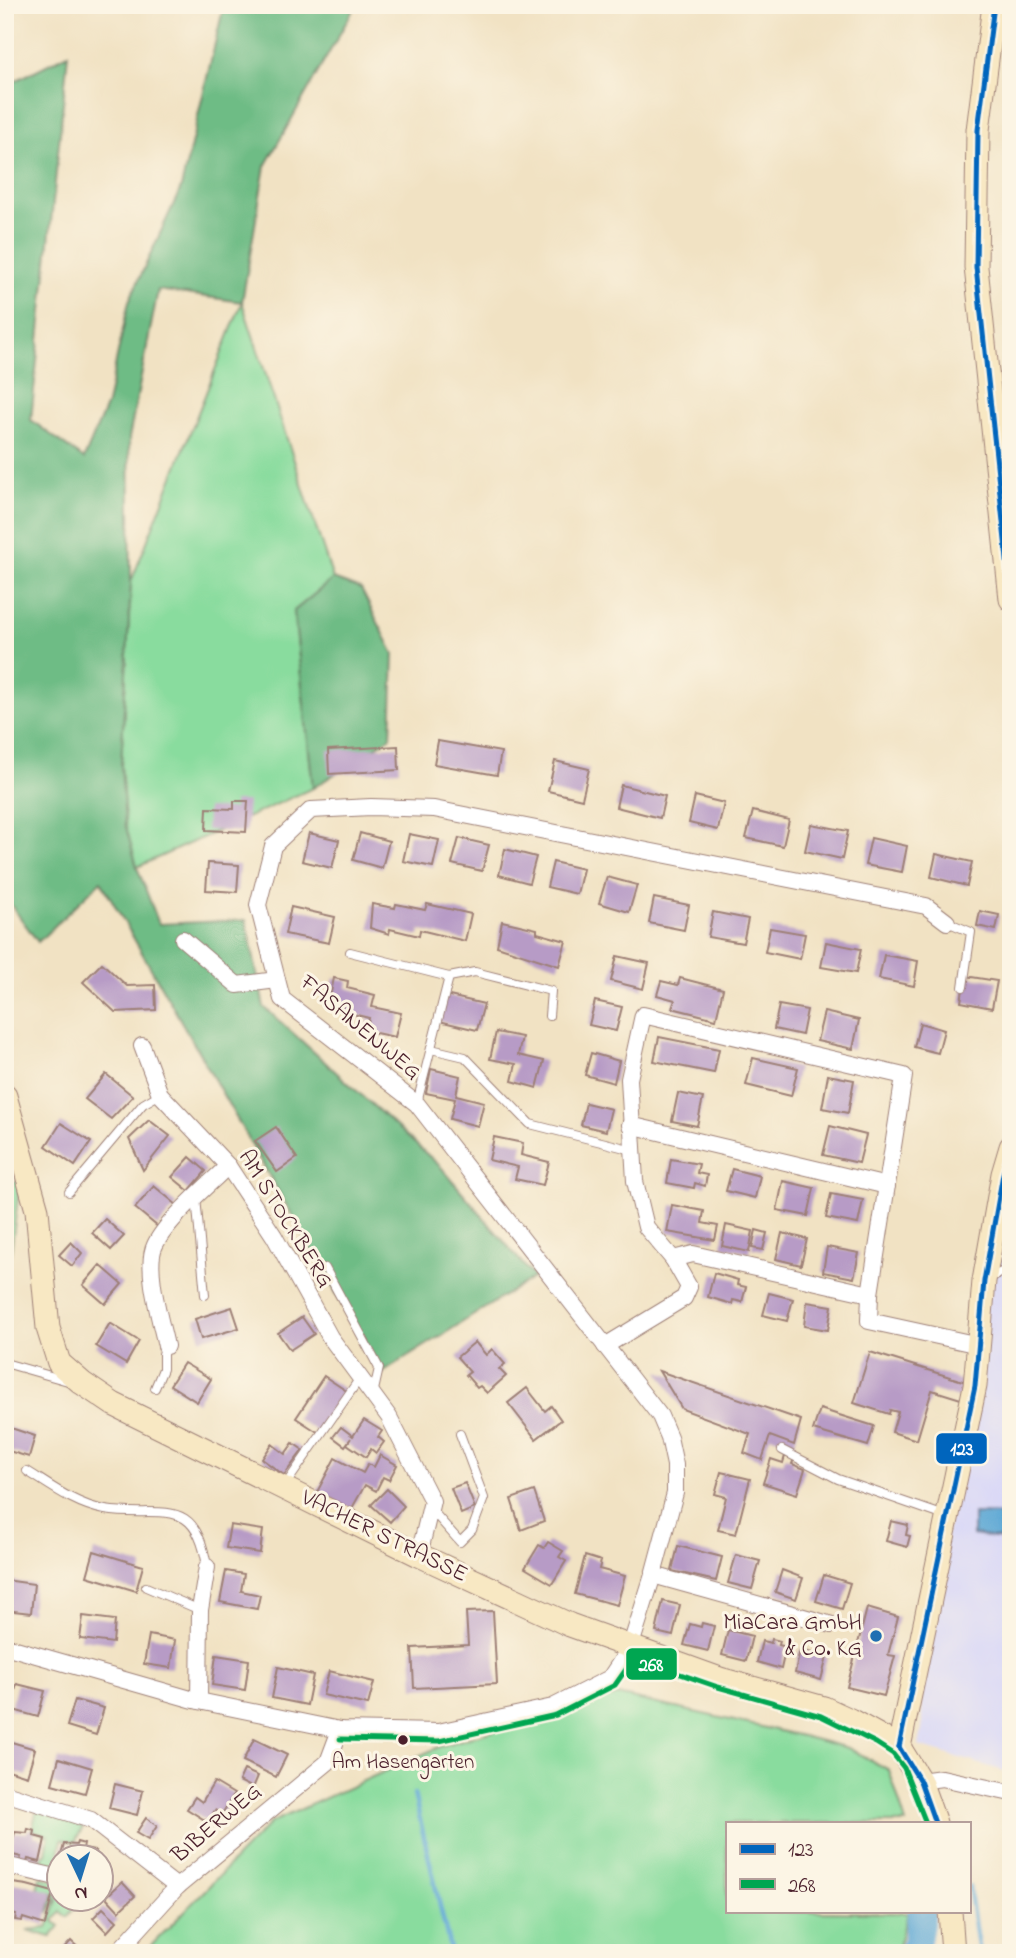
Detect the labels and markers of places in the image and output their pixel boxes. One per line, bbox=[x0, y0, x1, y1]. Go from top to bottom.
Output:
place label: MiaCara GmbH & Co. KG bbox=[723, 1607, 862, 1666]
marker: MiaCara GmbH & Co. KG bbox=[868, 1628, 884, 1644]
marker: Am Hasengarten bbox=[396, 1733, 410, 1747]
place label: Am Hasengarten bbox=[332, 1748, 474, 1780]

